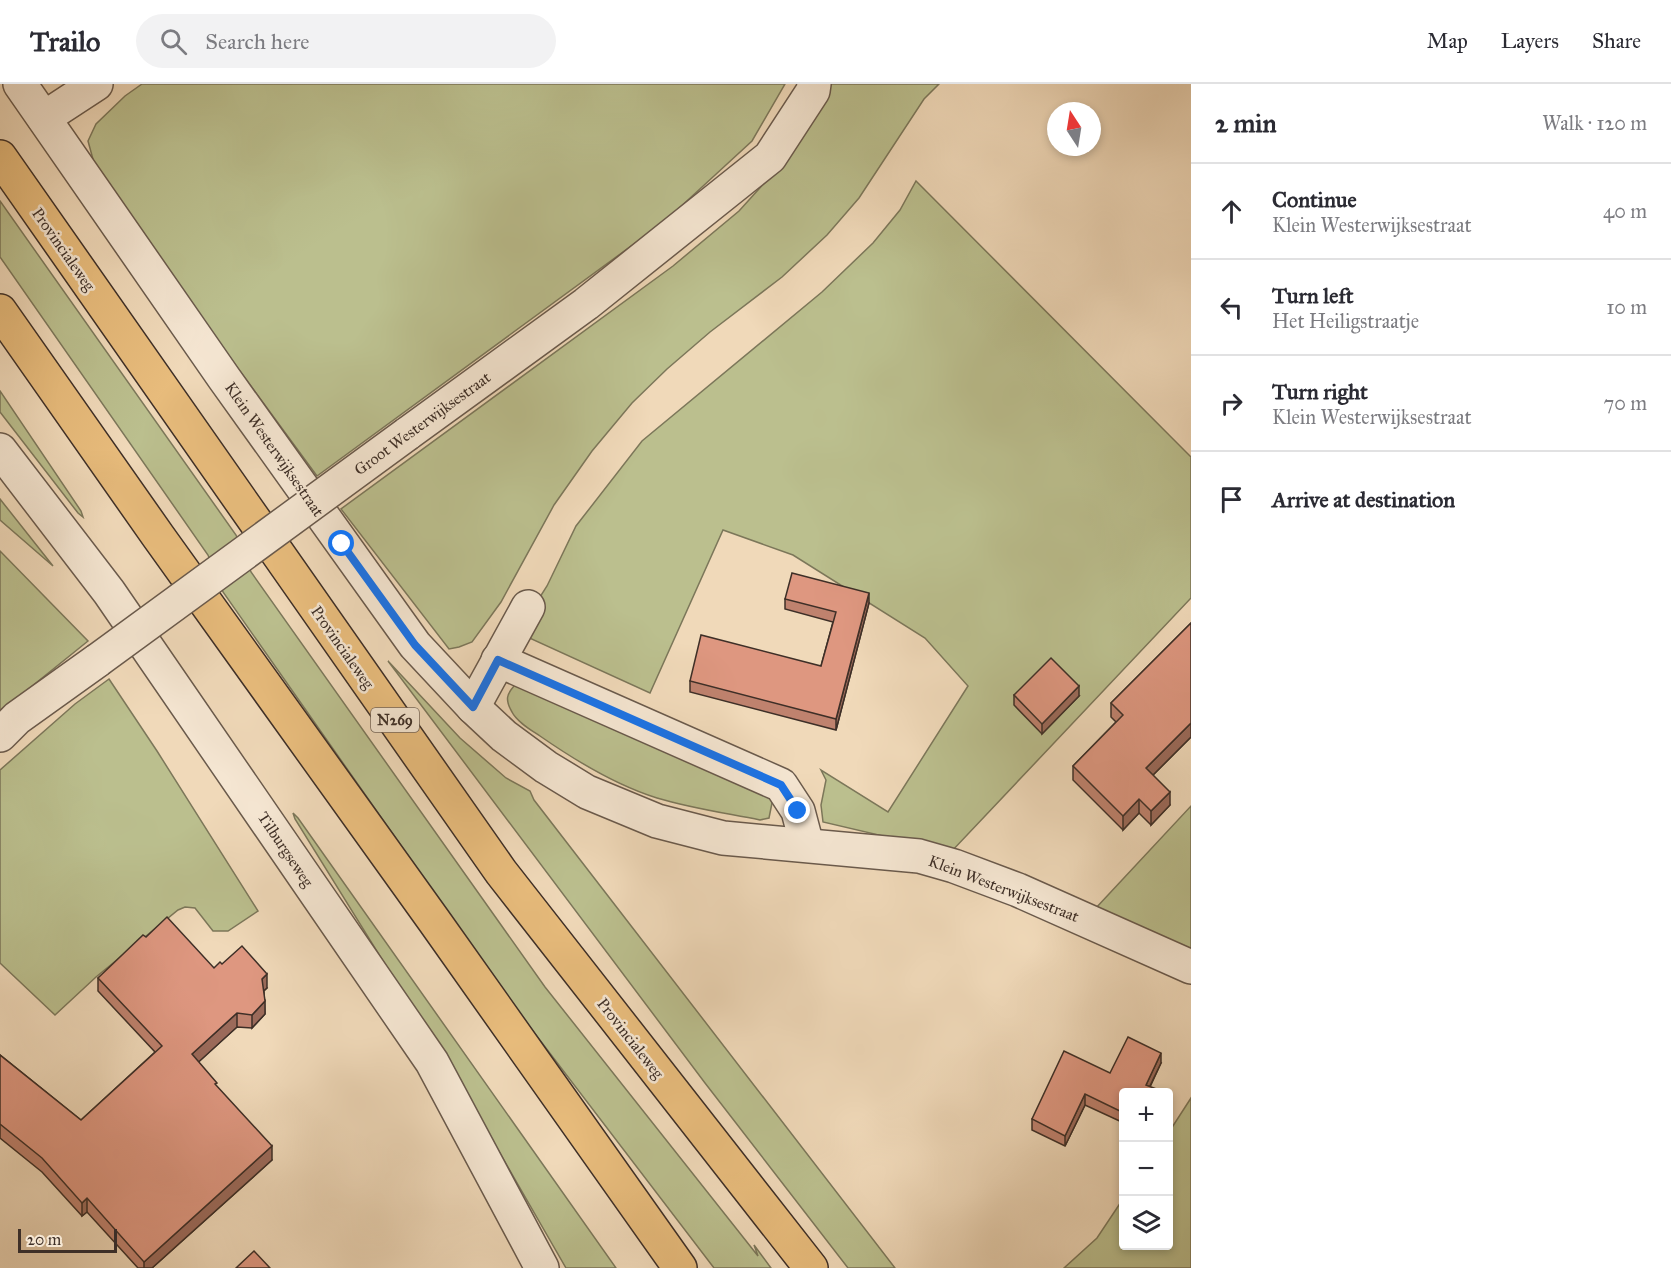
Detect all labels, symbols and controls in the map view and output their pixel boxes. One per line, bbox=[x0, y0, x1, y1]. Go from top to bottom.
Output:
search box bbox=[136, 14, 556, 68]
text: Trailo bbox=[30, 24, 100, 59]
icon: search bbox=[157, 25, 190, 58]
text: Search here bbox=[205, 28, 309, 55]
text: Map bbox=[1427, 28, 1468, 54]
text: Layers bbox=[1501, 28, 1559, 54]
text: Share bbox=[1592, 28, 1641, 54]
north arrow bbox=[1047, 102, 1101, 156]
text: 2 min bbox=[1215, 107, 1276, 139]
text: Walk · 120 m bbox=[1542, 111, 1647, 135]
text: Continue bbox=[1272, 186, 1357, 213]
icon: ahead bbox=[1215, 195, 1248, 228]
text: 40 m bbox=[1603, 199, 1647, 223]
street label: Provincialeweg bbox=[27, 204, 100, 296]
text: Klein Westerwijksestraat bbox=[1272, 213, 1471, 237]
text: Turn left bbox=[1272, 282, 1354, 309]
icon: left bbox=[1215, 291, 1248, 324]
text: 10 m bbox=[1606, 295, 1647, 319]
text: Het Heiligstraatje bbox=[1272, 309, 1419, 333]
street label: Groot Westerwijksestraat bbox=[350, 367, 494, 479]
street label: Klein Westerwijksestraat bbox=[221, 378, 328, 520]
text: Turn right bbox=[1272, 378, 1368, 405]
icon: right bbox=[1215, 387, 1248, 420]
text: 70 m bbox=[1604, 391, 1647, 415]
text: Klein Westerwijksestraat bbox=[1272, 405, 1471, 429]
icon: arrive bbox=[1215, 483, 1248, 516]
text: Arrive at destination bbox=[1272, 486, 1455, 513]
route start bbox=[328, 530, 354, 556]
street label: Provincialeweg bbox=[306, 602, 379, 694]
road number: N269 bbox=[371, 708, 419, 732]
route end bbox=[784, 797, 810, 823]
street label: Tilburgseweg bbox=[253, 808, 318, 891]
street label: Klein Westerwijksestraat bbox=[926, 851, 1082, 926]
street label: Provincialeweg bbox=[592, 994, 668, 1083]
map controls bbox=[1119, 1088, 1173, 1250]
button: + bbox=[1119, 1088, 1173, 1142]
button: − bbox=[1119, 1142, 1173, 1196]
button: layers bbox=[1119, 1196, 1173, 1250]
scale bar bbox=[18, 1226, 117, 1254]
text: 20 m bbox=[27, 1230, 61, 1249]

